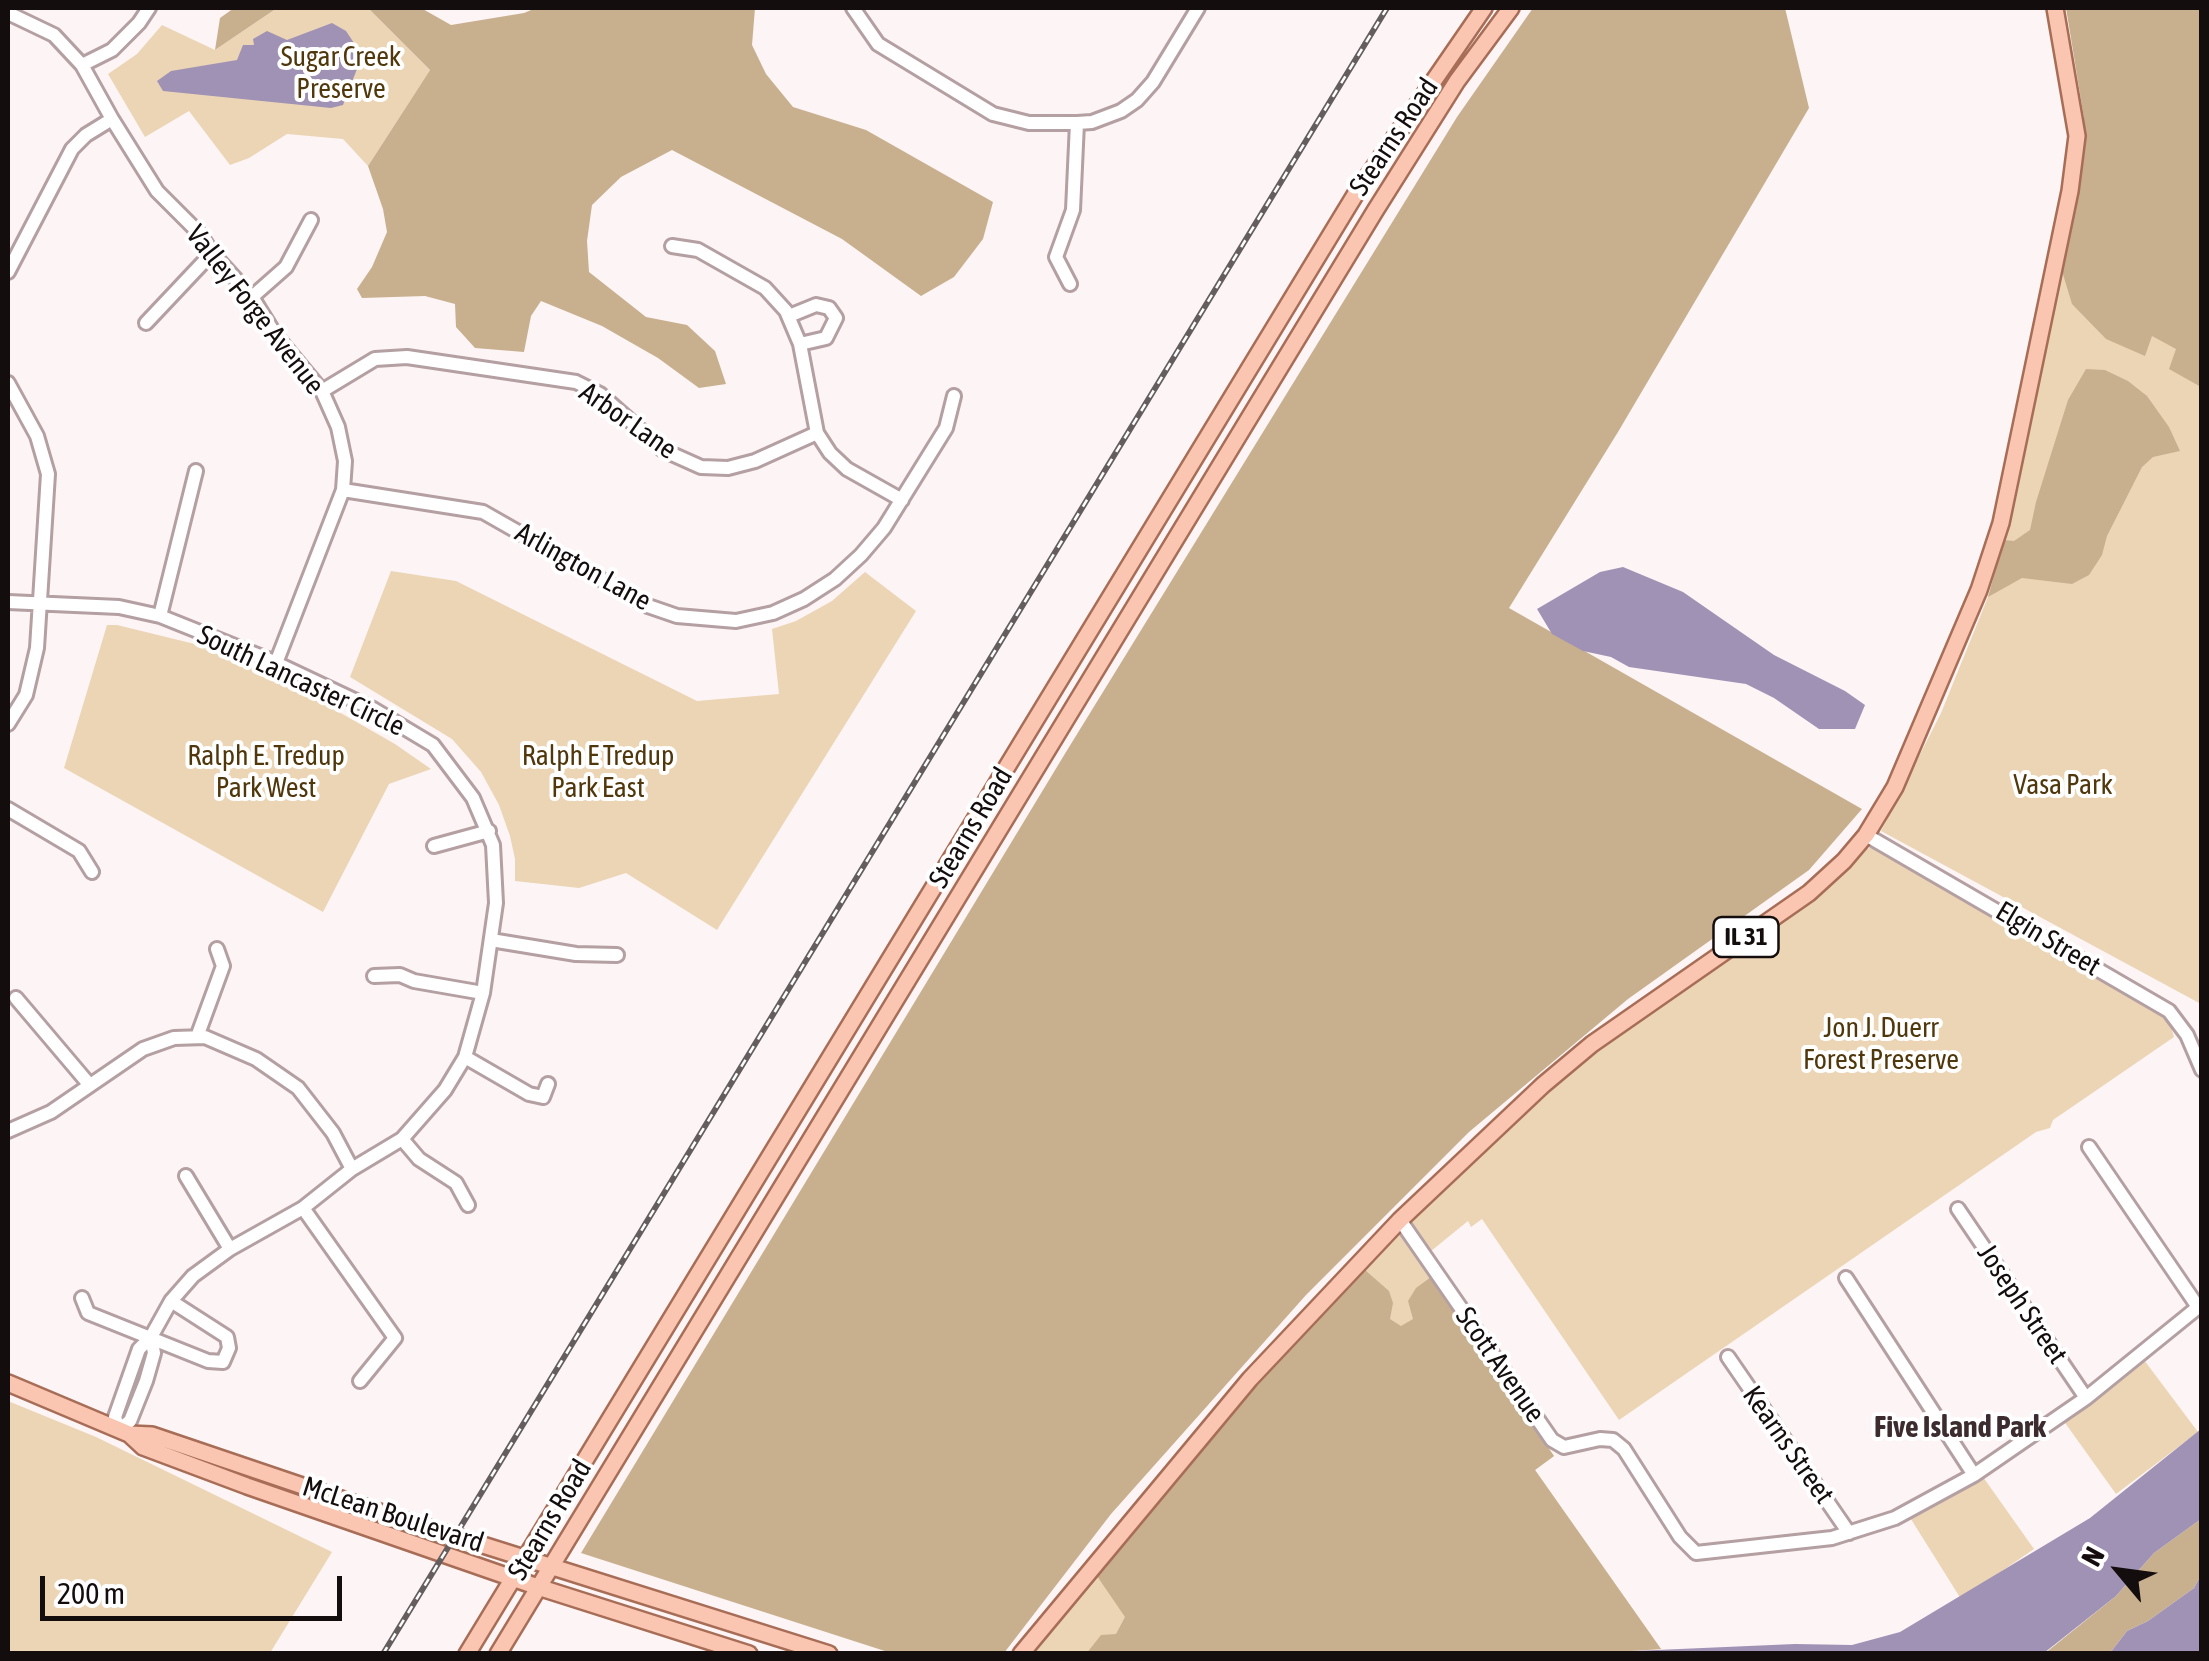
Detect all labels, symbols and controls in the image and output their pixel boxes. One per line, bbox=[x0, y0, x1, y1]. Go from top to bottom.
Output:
park label: Sugar Creek Preserve bbox=[281, 40, 401, 106]
street label: Stearns Road bbox=[1343, 72, 1445, 202]
street label: Valley Forge Avenue bbox=[179, 219, 331, 401]
street label: Arbor Lane bbox=[573, 376, 683, 466]
street label: Arlington Lane bbox=[509, 516, 657, 618]
street label: South Lancaster Circle bbox=[192, 618, 410, 744]
park label: Ralph E. Tredup Park West bbox=[187, 739, 345, 805]
park label: Ralph E Tredup Park East bbox=[522, 739, 674, 805]
street label: Stearns Road bbox=[922, 762, 1020, 894]
park label: Vasa Park bbox=[2013, 768, 2113, 802]
street label: Elgin Street bbox=[1990, 895, 2106, 983]
road number: IL 31 bbox=[1714, 917, 1778, 957]
park label: Jon J. Duerr Forest Preserve bbox=[1803, 1011, 1959, 1077]
street label: Joseph Street bbox=[1970, 1238, 2074, 1370]
street label: Scott Avenue bbox=[1448, 1301, 1552, 1429]
street label: Kearns Street bbox=[1735, 1380, 1841, 1510]
district label: Five Island Park bbox=[1874, 1410, 2046, 1446]
street label: Stearns Road bbox=[501, 1454, 599, 1586]
street label: McLean Boulevard bbox=[298, 1470, 488, 1560]
north arrow bbox=[2069, 1521, 2169, 1621]
text: N bbox=[2075, 1541, 2111, 1571]
scale bar bbox=[45, 1556, 348, 1618]
text: 200 m bbox=[57, 1576, 125, 1610]

